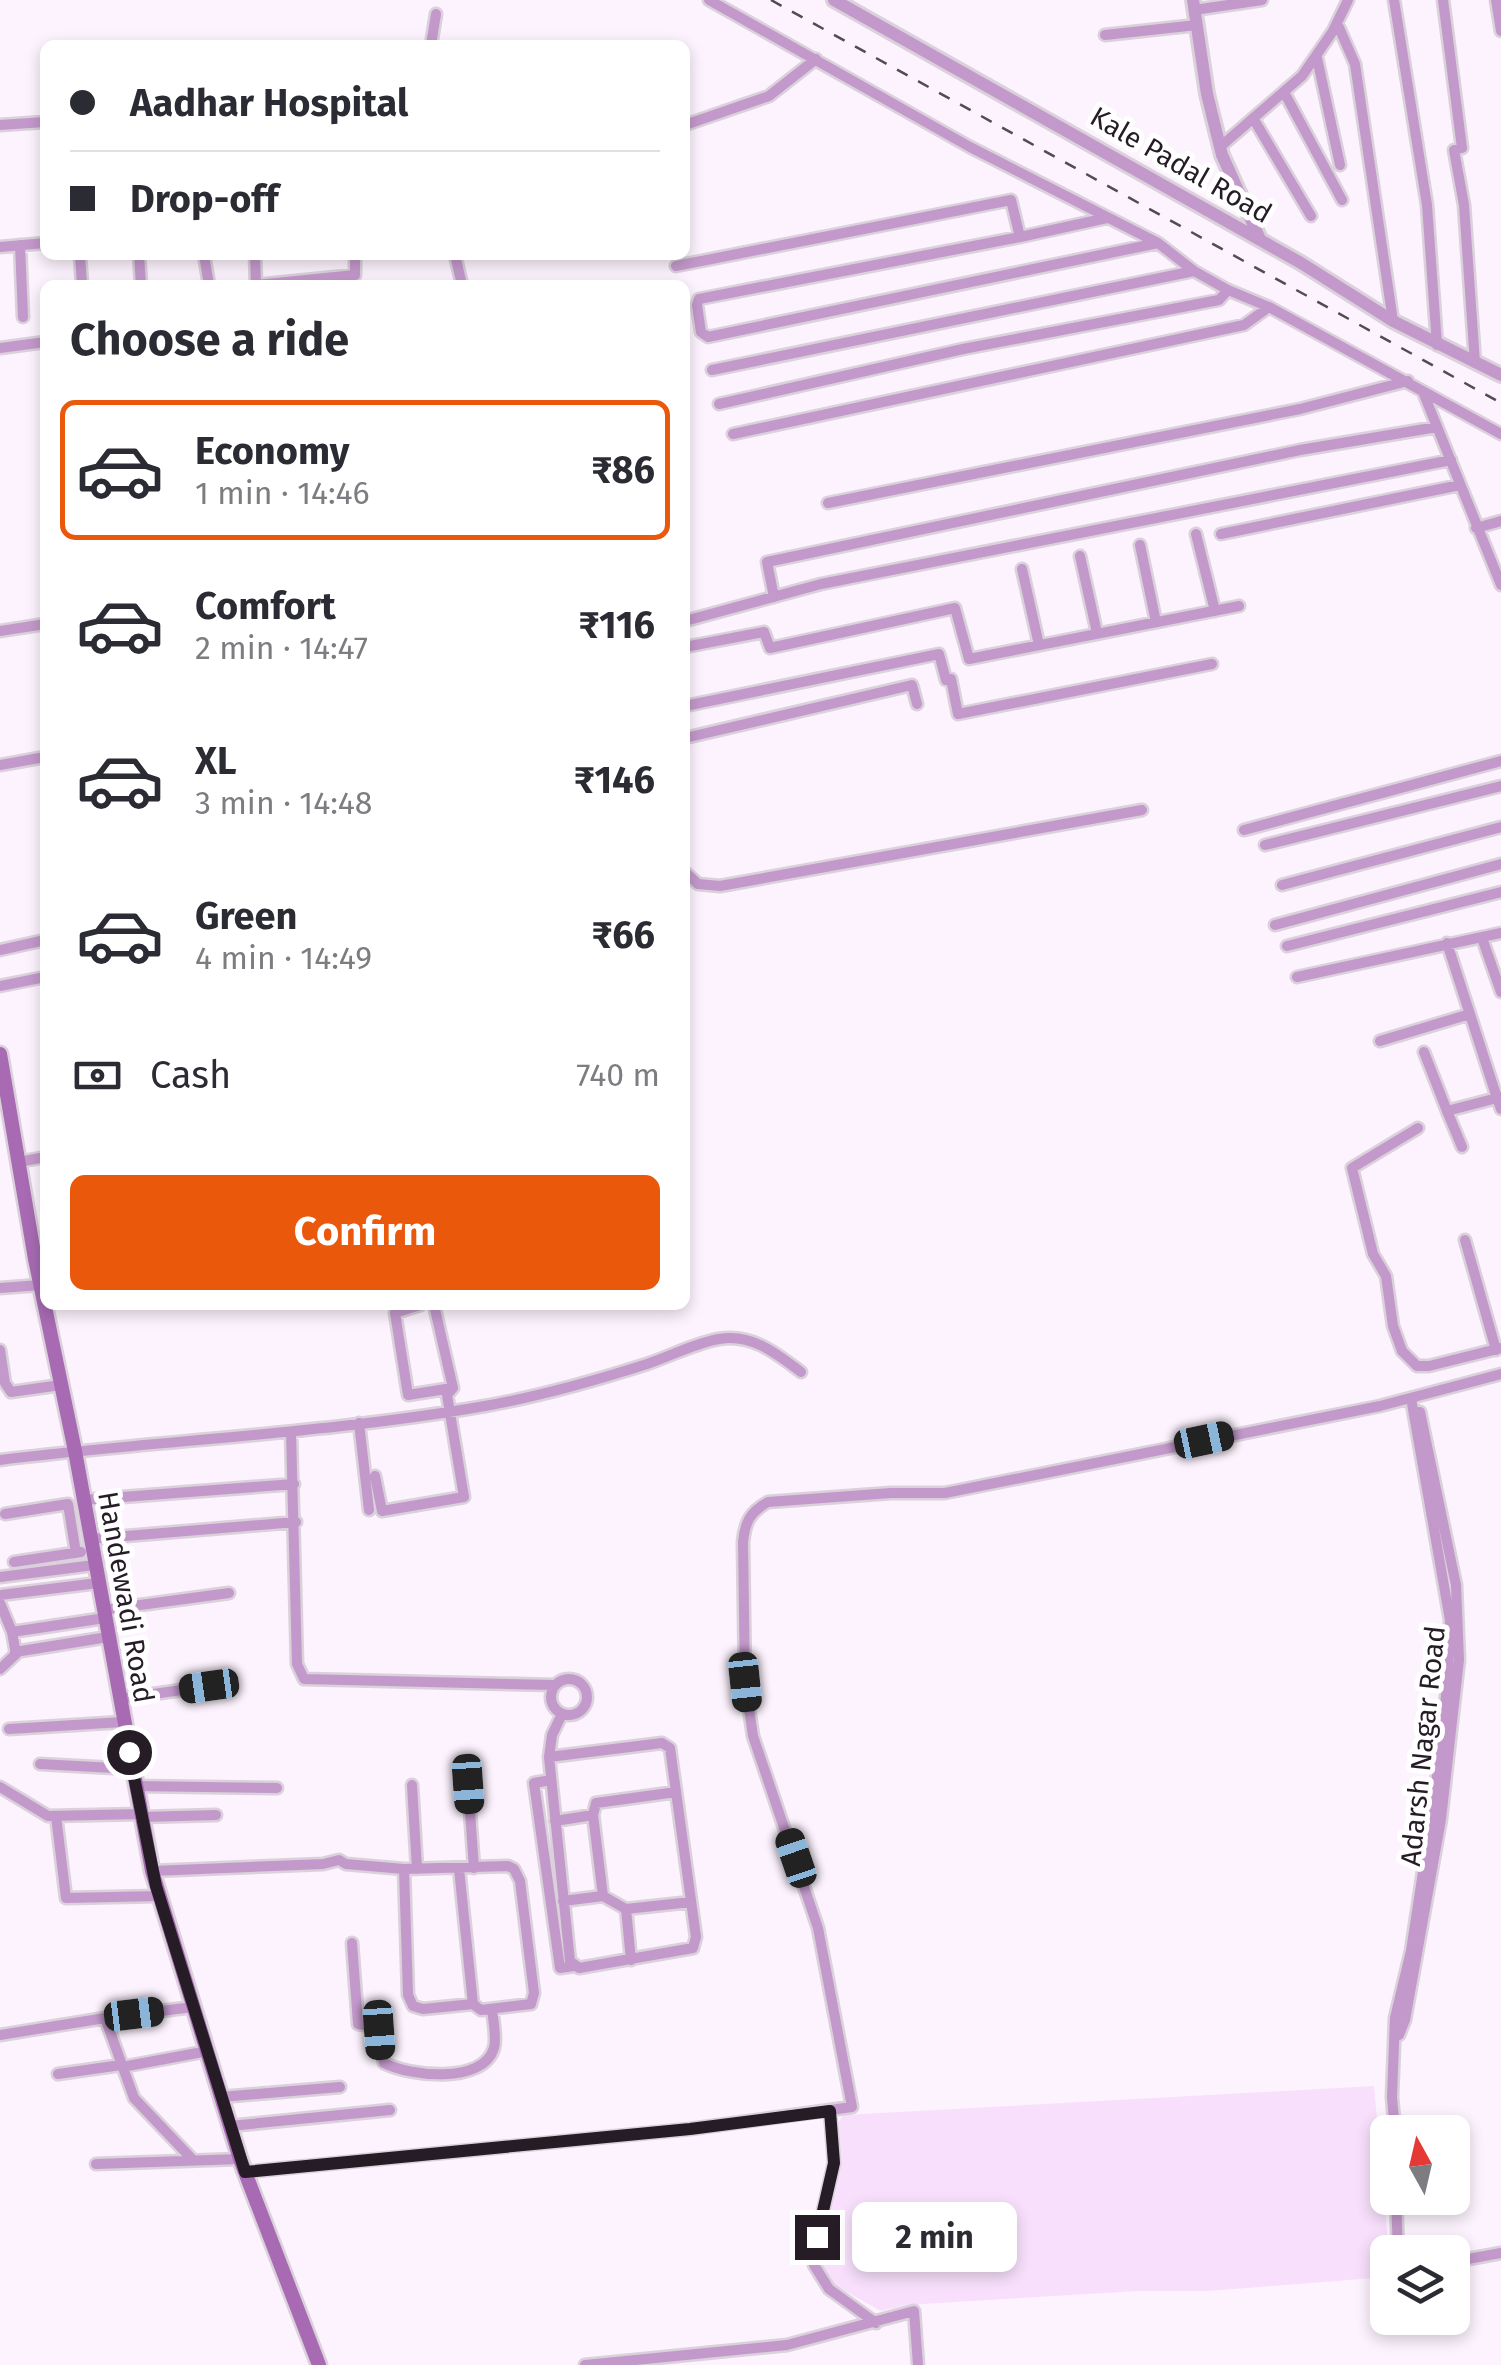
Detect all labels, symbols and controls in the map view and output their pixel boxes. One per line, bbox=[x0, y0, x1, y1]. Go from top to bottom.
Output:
text: Aadhar Hospital bbox=[130, 80, 408, 126]
street label: Kale Padal Road bbox=[1084, 100, 1278, 230]
text: Drop-off bbox=[130, 176, 278, 222]
text: Choose a ride bbox=[70, 313, 349, 367]
icon: car bbox=[75, 425, 165, 515]
text: Economy bbox=[195, 428, 350, 474]
text: ₹86 bbox=[591, 447, 655, 493]
text: 1 min · 14:46 bbox=[195, 474, 370, 512]
icon: car bbox=[75, 580, 165, 670]
text: Comfort bbox=[195, 583, 336, 629]
text: ₹116 bbox=[578, 602, 655, 648]
text: 2 min · 14:47 bbox=[195, 629, 368, 667]
icon: car bbox=[75, 735, 165, 825]
text: XL bbox=[195, 738, 237, 784]
text: ₹146 bbox=[574, 757, 655, 803]
text: 3 min · 14:48 bbox=[195, 784, 372, 822]
icon: car bbox=[75, 890, 165, 980]
text: Green bbox=[195, 893, 298, 939]
text: ₹66 bbox=[592, 912, 655, 958]
text: 4 min · 14:49 bbox=[195, 939, 372, 977]
icon: cash bbox=[70, 1048, 125, 1103]
text: Cash bbox=[150, 1052, 231, 1098]
text: 740 m bbox=[576, 1056, 660, 1094]
button: Confirm bbox=[70, 1175, 660, 1290]
car bbox=[1172, 1419, 1236, 1461]
street label: Handewadi Road bbox=[91, 1489, 161, 1705]
street label: Adarsh Nagar Road bbox=[1394, 1624, 1452, 1868]
car bbox=[727, 1651, 763, 1713]
car bbox=[177, 1667, 241, 1705]
route start bbox=[107, 1730, 152, 1775]
car bbox=[451, 1753, 485, 1815]
car bbox=[772, 1825, 820, 1891]
car bbox=[102, 1995, 166, 2033]
car bbox=[362, 1999, 396, 2061]
north arrow bbox=[1370, 2115, 1470, 2215]
map controls bbox=[1370, 2115, 1470, 2335]
callout: 2 min bbox=[852, 2202, 1017, 2272]
route end bbox=[795, 2215, 840, 2260]
text: 2 min bbox=[895, 2218, 974, 2256]
button: layers bbox=[1370, 2235, 1470, 2335]

